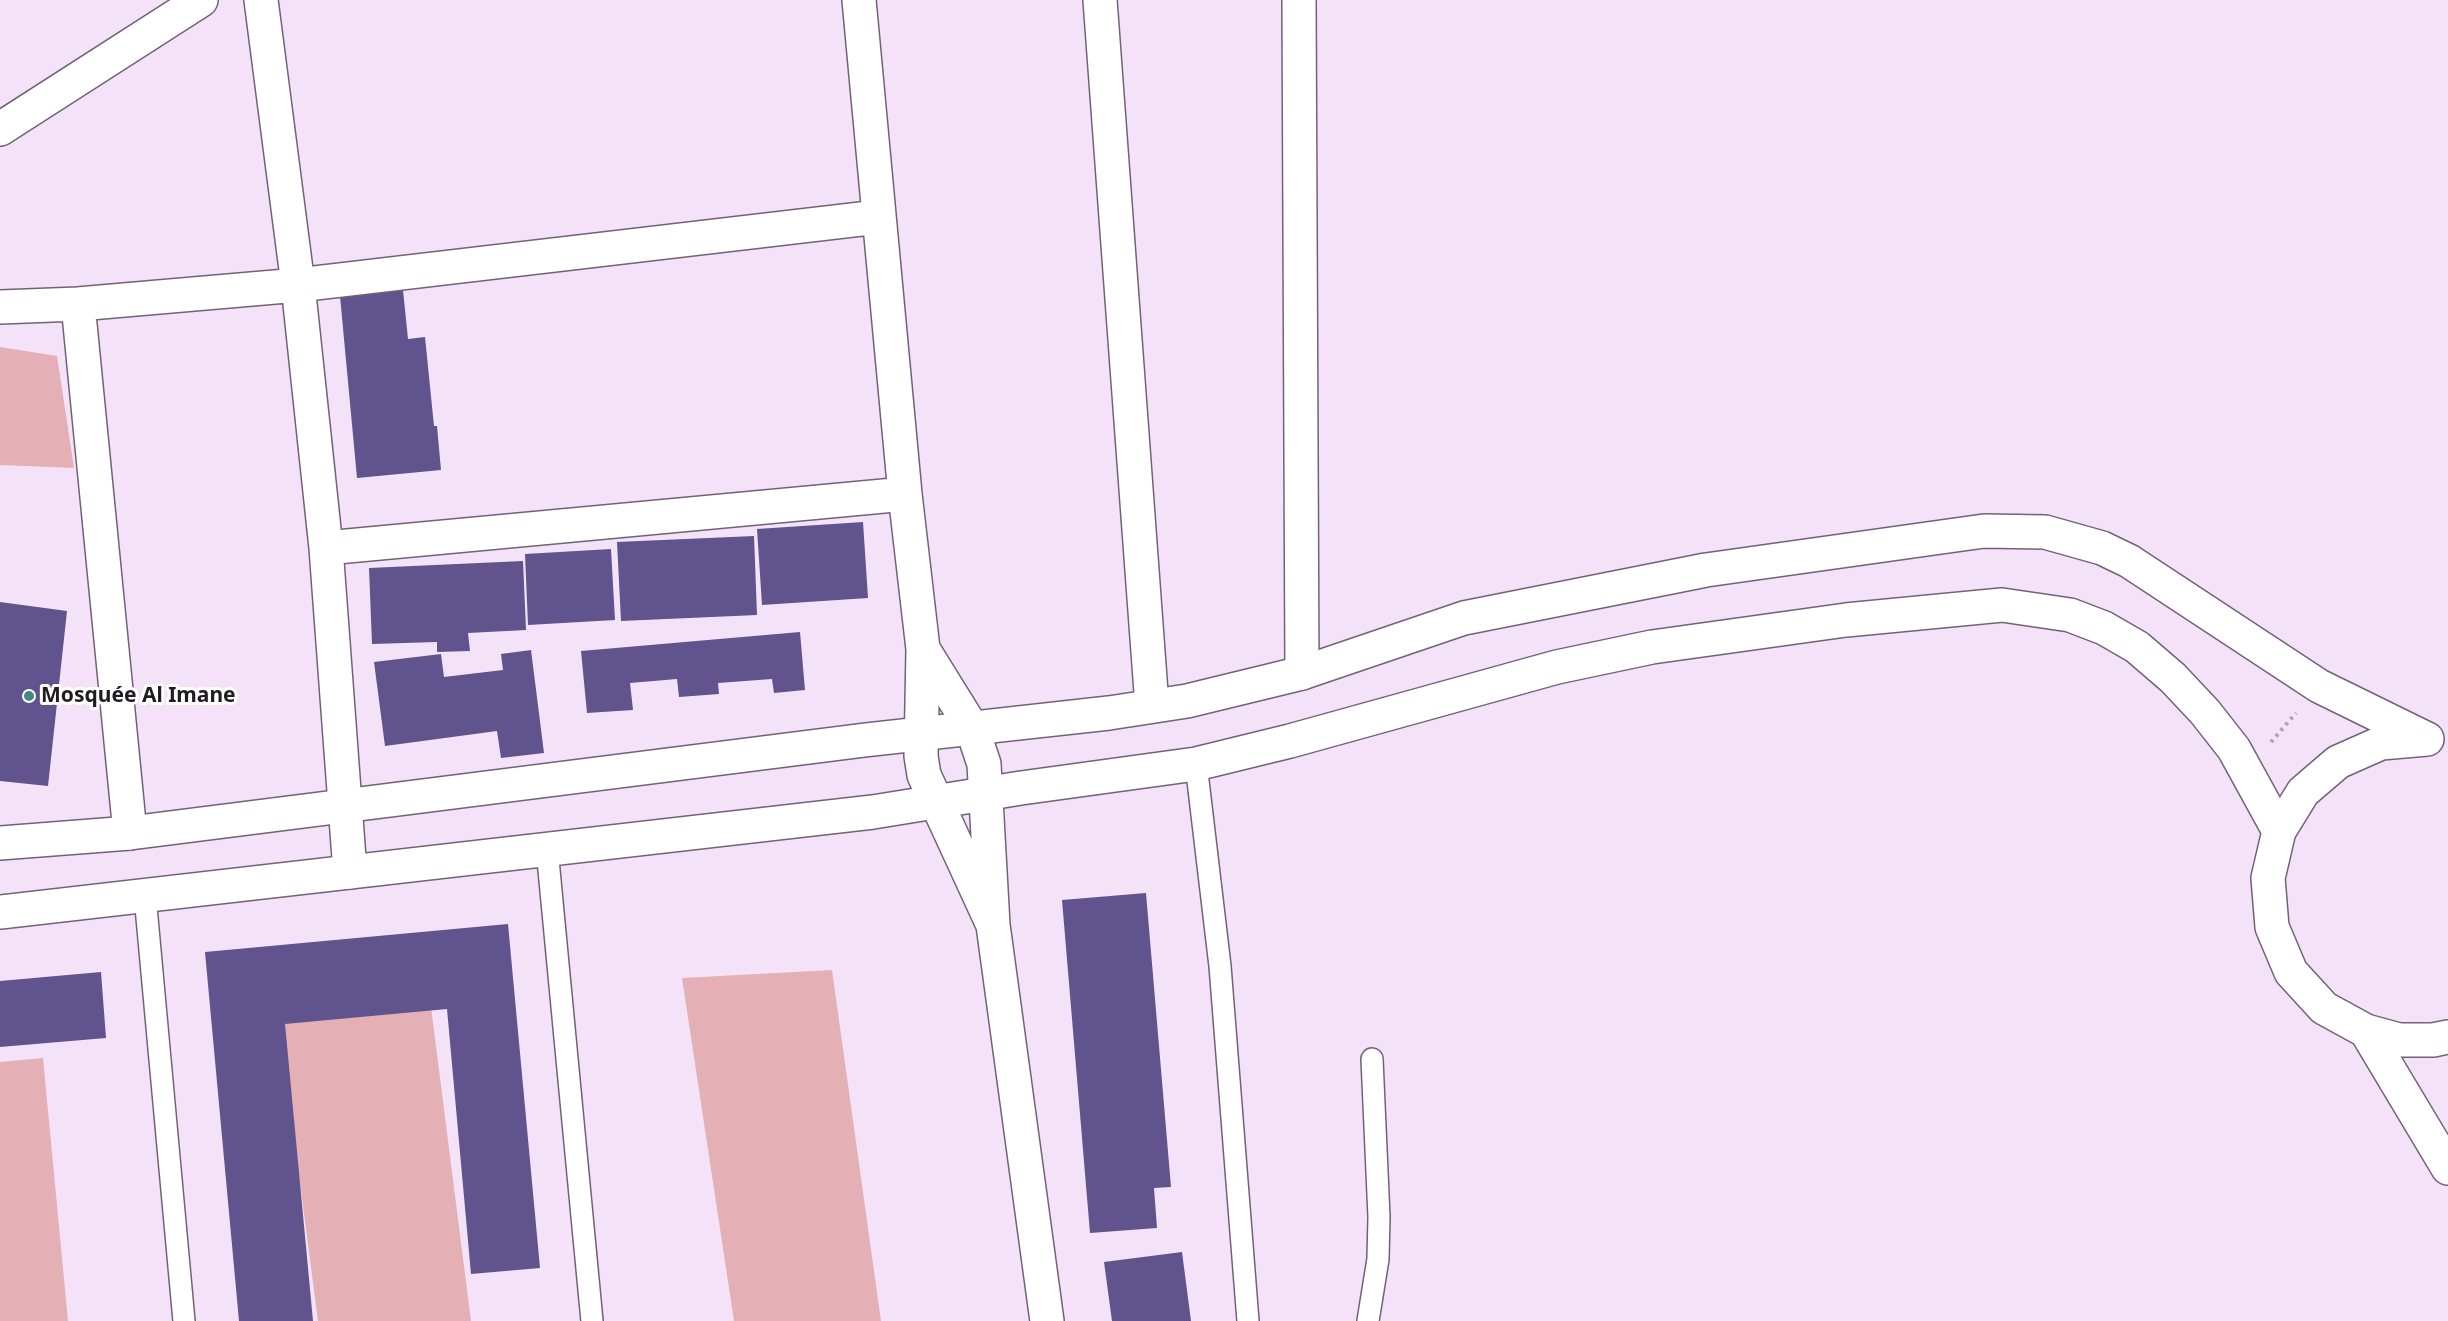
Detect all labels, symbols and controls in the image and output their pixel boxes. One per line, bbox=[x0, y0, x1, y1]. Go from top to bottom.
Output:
place label: Mosquée Al Imane bbox=[41, 683, 236, 709]
marker: Mosquée Al Imane bbox=[22, 689, 36, 703]

